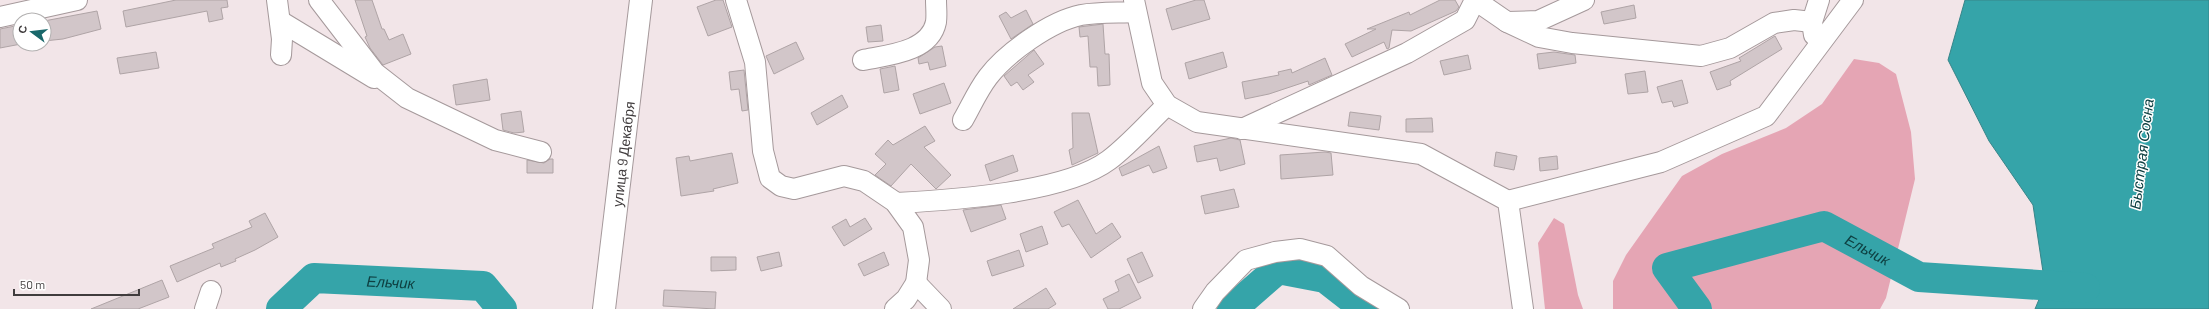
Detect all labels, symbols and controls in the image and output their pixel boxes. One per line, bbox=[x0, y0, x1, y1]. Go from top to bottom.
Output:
north arrow bbox=[12, 12, 52, 52]
text: С bbox=[15, 24, 29, 35]
water label: Быстрая Сосна bbox=[2125, 98, 2157, 210]
street label: улица 9 Декабря bbox=[608, 100, 637, 208]
water label: Ельчик bbox=[1842, 230, 1894, 269]
scale bar bbox=[14, 271, 139, 297]
water label: Ельчик bbox=[366, 271, 416, 292]
text: 50 m bbox=[20, 277, 45, 291]

